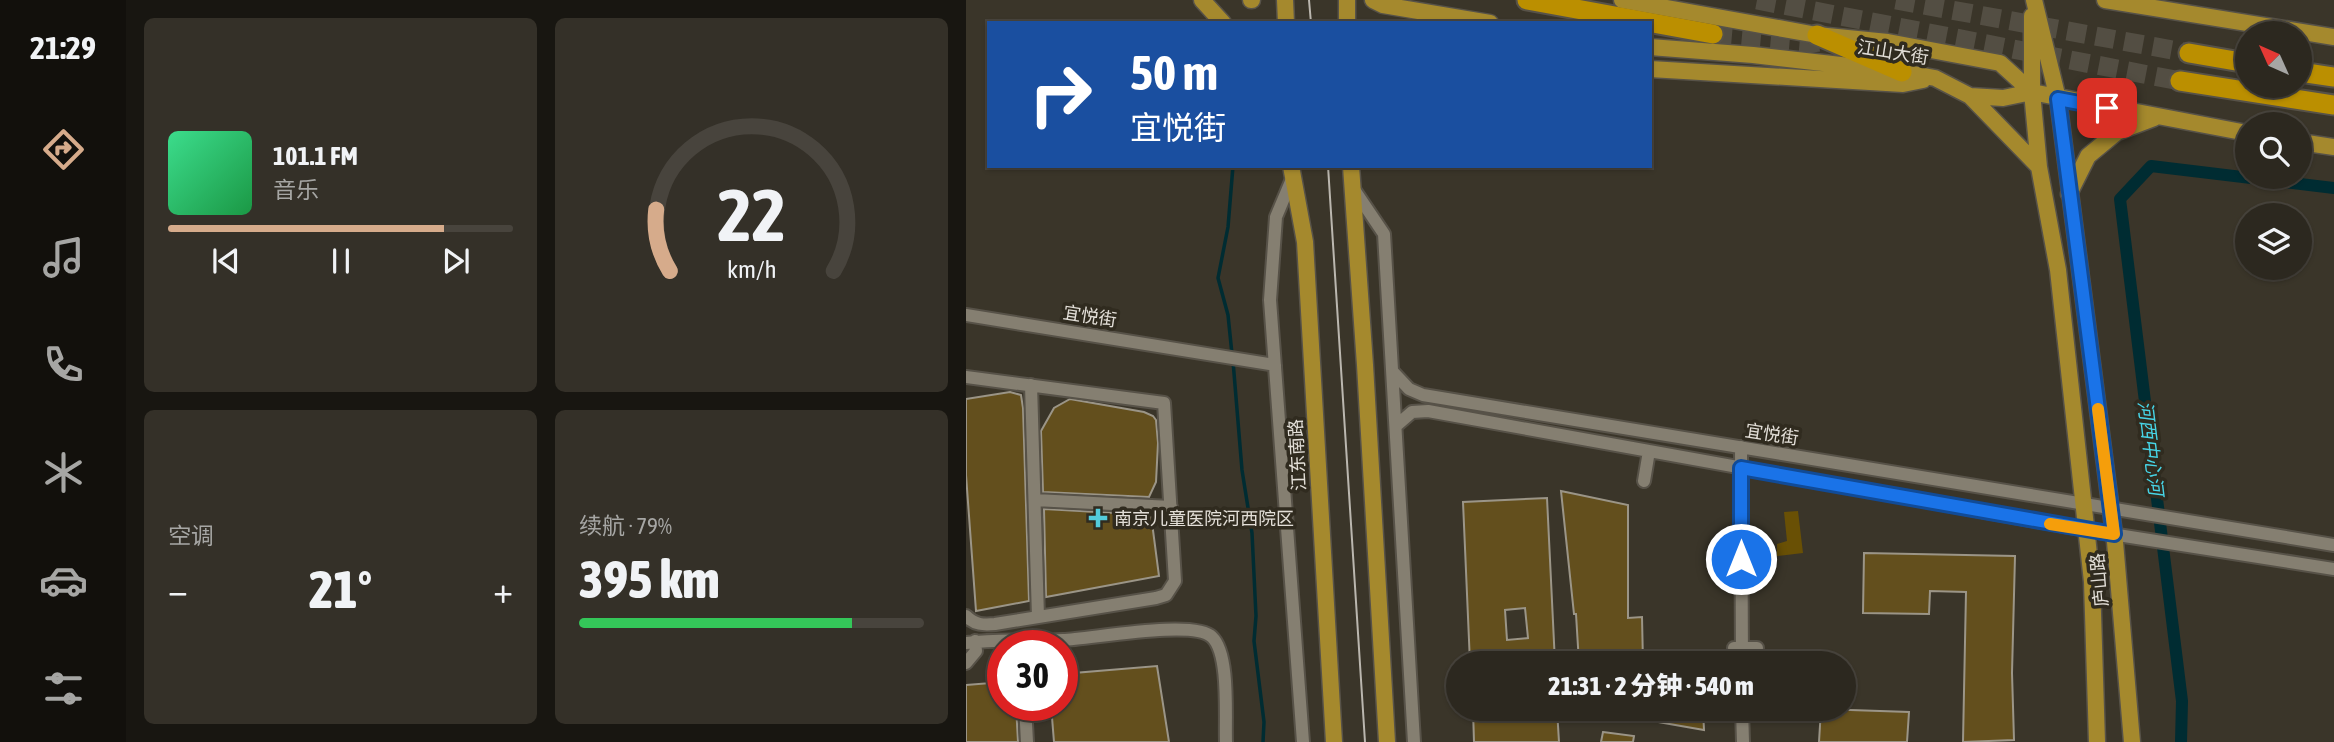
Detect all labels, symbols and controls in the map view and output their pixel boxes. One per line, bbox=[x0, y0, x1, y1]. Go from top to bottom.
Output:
north arrow bbox=[2235, 21, 2312, 98]
map controls bbox=[2235, 21, 2312, 280]
text: 21:29 bbox=[30, 29, 96, 66]
street label: 江山大街 bbox=[1856, 36, 1930, 68]
text: 50 m bbox=[1130, 44, 1218, 100]
icon: right bbox=[1015, 49, 1106, 140]
pin bbox=[2077, 78, 2137, 138]
icon: arrive bbox=[2088, 89, 2126, 127]
text: 宜悦街 bbox=[1130, 109, 1226, 146]
button: search bbox=[2235, 112, 2312, 189]
icon: directions bbox=[39, 125, 88, 174]
text: 101.1 FM bbox=[273, 141, 358, 171]
text: 22 bbox=[717, 174, 786, 257]
text: 音乐 bbox=[273, 177, 319, 203]
button: layers bbox=[2235, 203, 2312, 280]
icon: music bbox=[39, 233, 88, 282]
icon: previous bbox=[207, 242, 245, 280]
icon: pause bbox=[322, 242, 360, 280]
icon: next bbox=[437, 242, 475, 280]
text: km/h bbox=[727, 255, 776, 283]
street label: 宜悦街 bbox=[1062, 301, 1118, 331]
icon: phone bbox=[39, 340, 88, 389]
water label: 河西中心河 bbox=[2134, 400, 2168, 500]
street label: 江东南路 bbox=[1285, 418, 1309, 492]
street label: 宜悦街 bbox=[1744, 419, 1800, 449]
icon: climate bbox=[39, 448, 88, 497]
marker: 南京儿童医院河西院区 bbox=[1088, 508, 1108, 528]
place label: 南京儿童医院河西院区 bbox=[1114, 508, 1294, 529]
text: 续航 · 79% bbox=[579, 513, 672, 539]
position arrow bbox=[1704, 522, 1778, 596]
text: 空调 bbox=[168, 523, 214, 549]
text: 395 km bbox=[579, 549, 720, 609]
street label: 庐山路 bbox=[2086, 552, 2112, 608]
icon: car bbox=[39, 556, 88, 605]
text: 21° bbox=[309, 559, 372, 619]
text: − bbox=[168, 568, 188, 611]
text: + bbox=[493, 568, 513, 611]
speed limit sign: 30 bbox=[987, 630, 1078, 721]
icon: filters bbox=[39, 664, 88, 713]
text: 21:31 · 2 分钟 · 540 m bbox=[1548, 671, 1754, 701]

